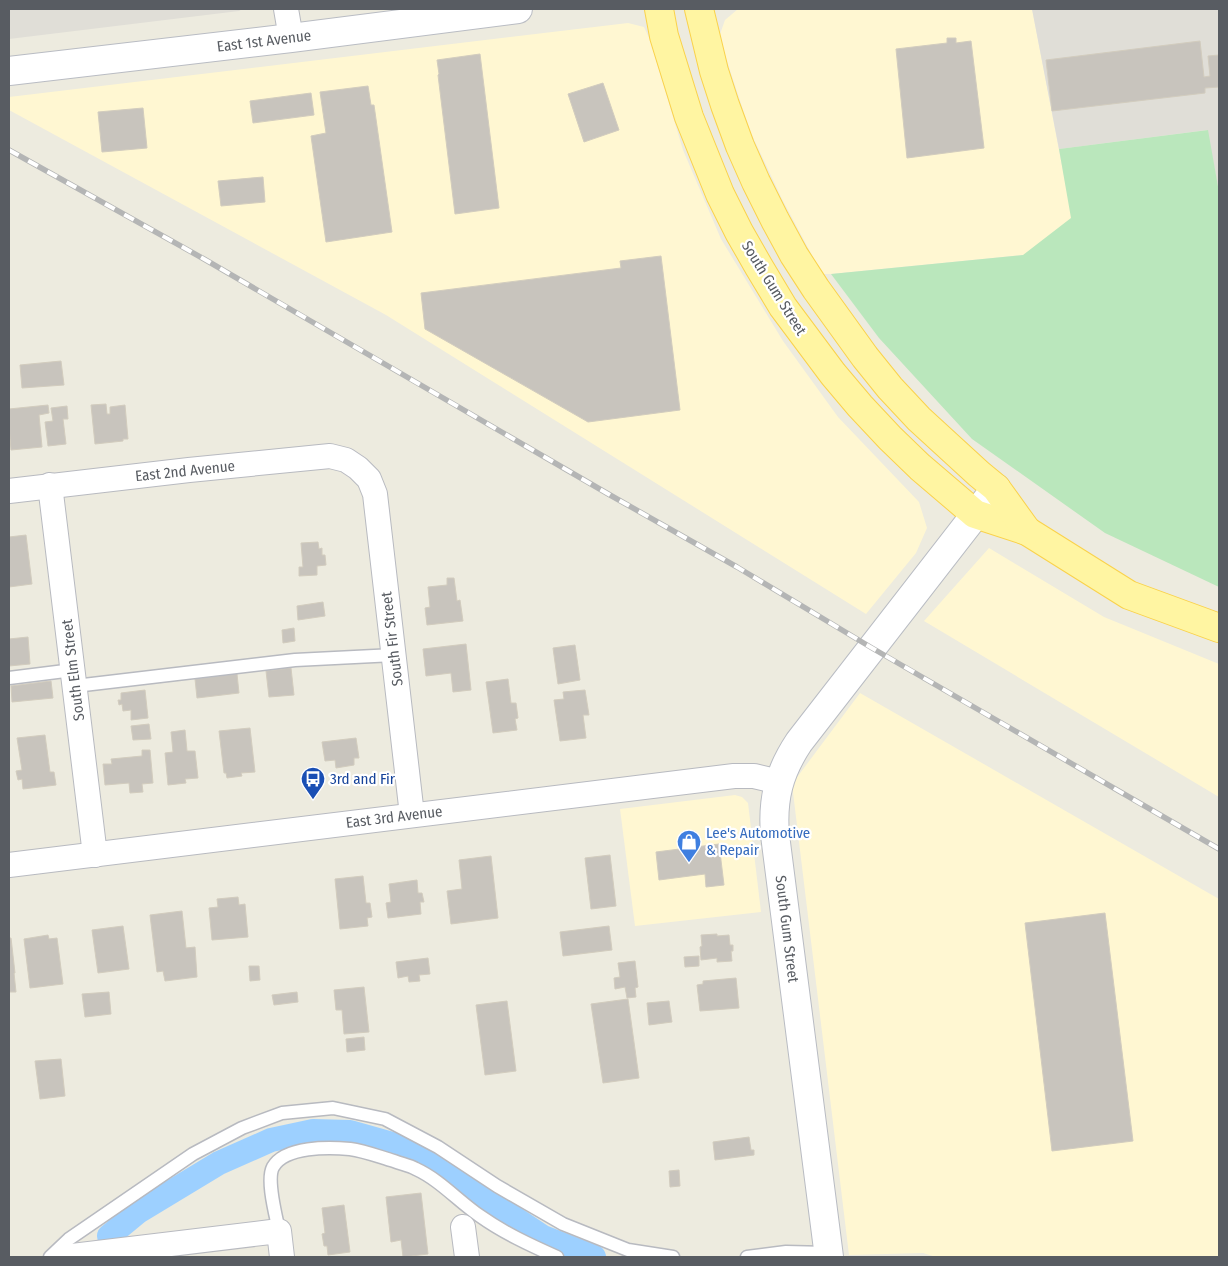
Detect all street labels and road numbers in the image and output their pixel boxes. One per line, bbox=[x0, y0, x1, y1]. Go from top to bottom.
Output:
street label: East 1st Avenue bbox=[216, 26, 312, 56]
street label: South Gum Street bbox=[738, 237, 810, 339]
street label: East 2nd Avenue bbox=[134, 457, 236, 485]
street label: South Fir Street bbox=[377, 591, 407, 687]
street label: South Elm Street bbox=[58, 618, 88, 722]
street label: East 3rd Avenue bbox=[345, 802, 443, 832]
street label: South Gum Street bbox=[771, 874, 803, 984]

